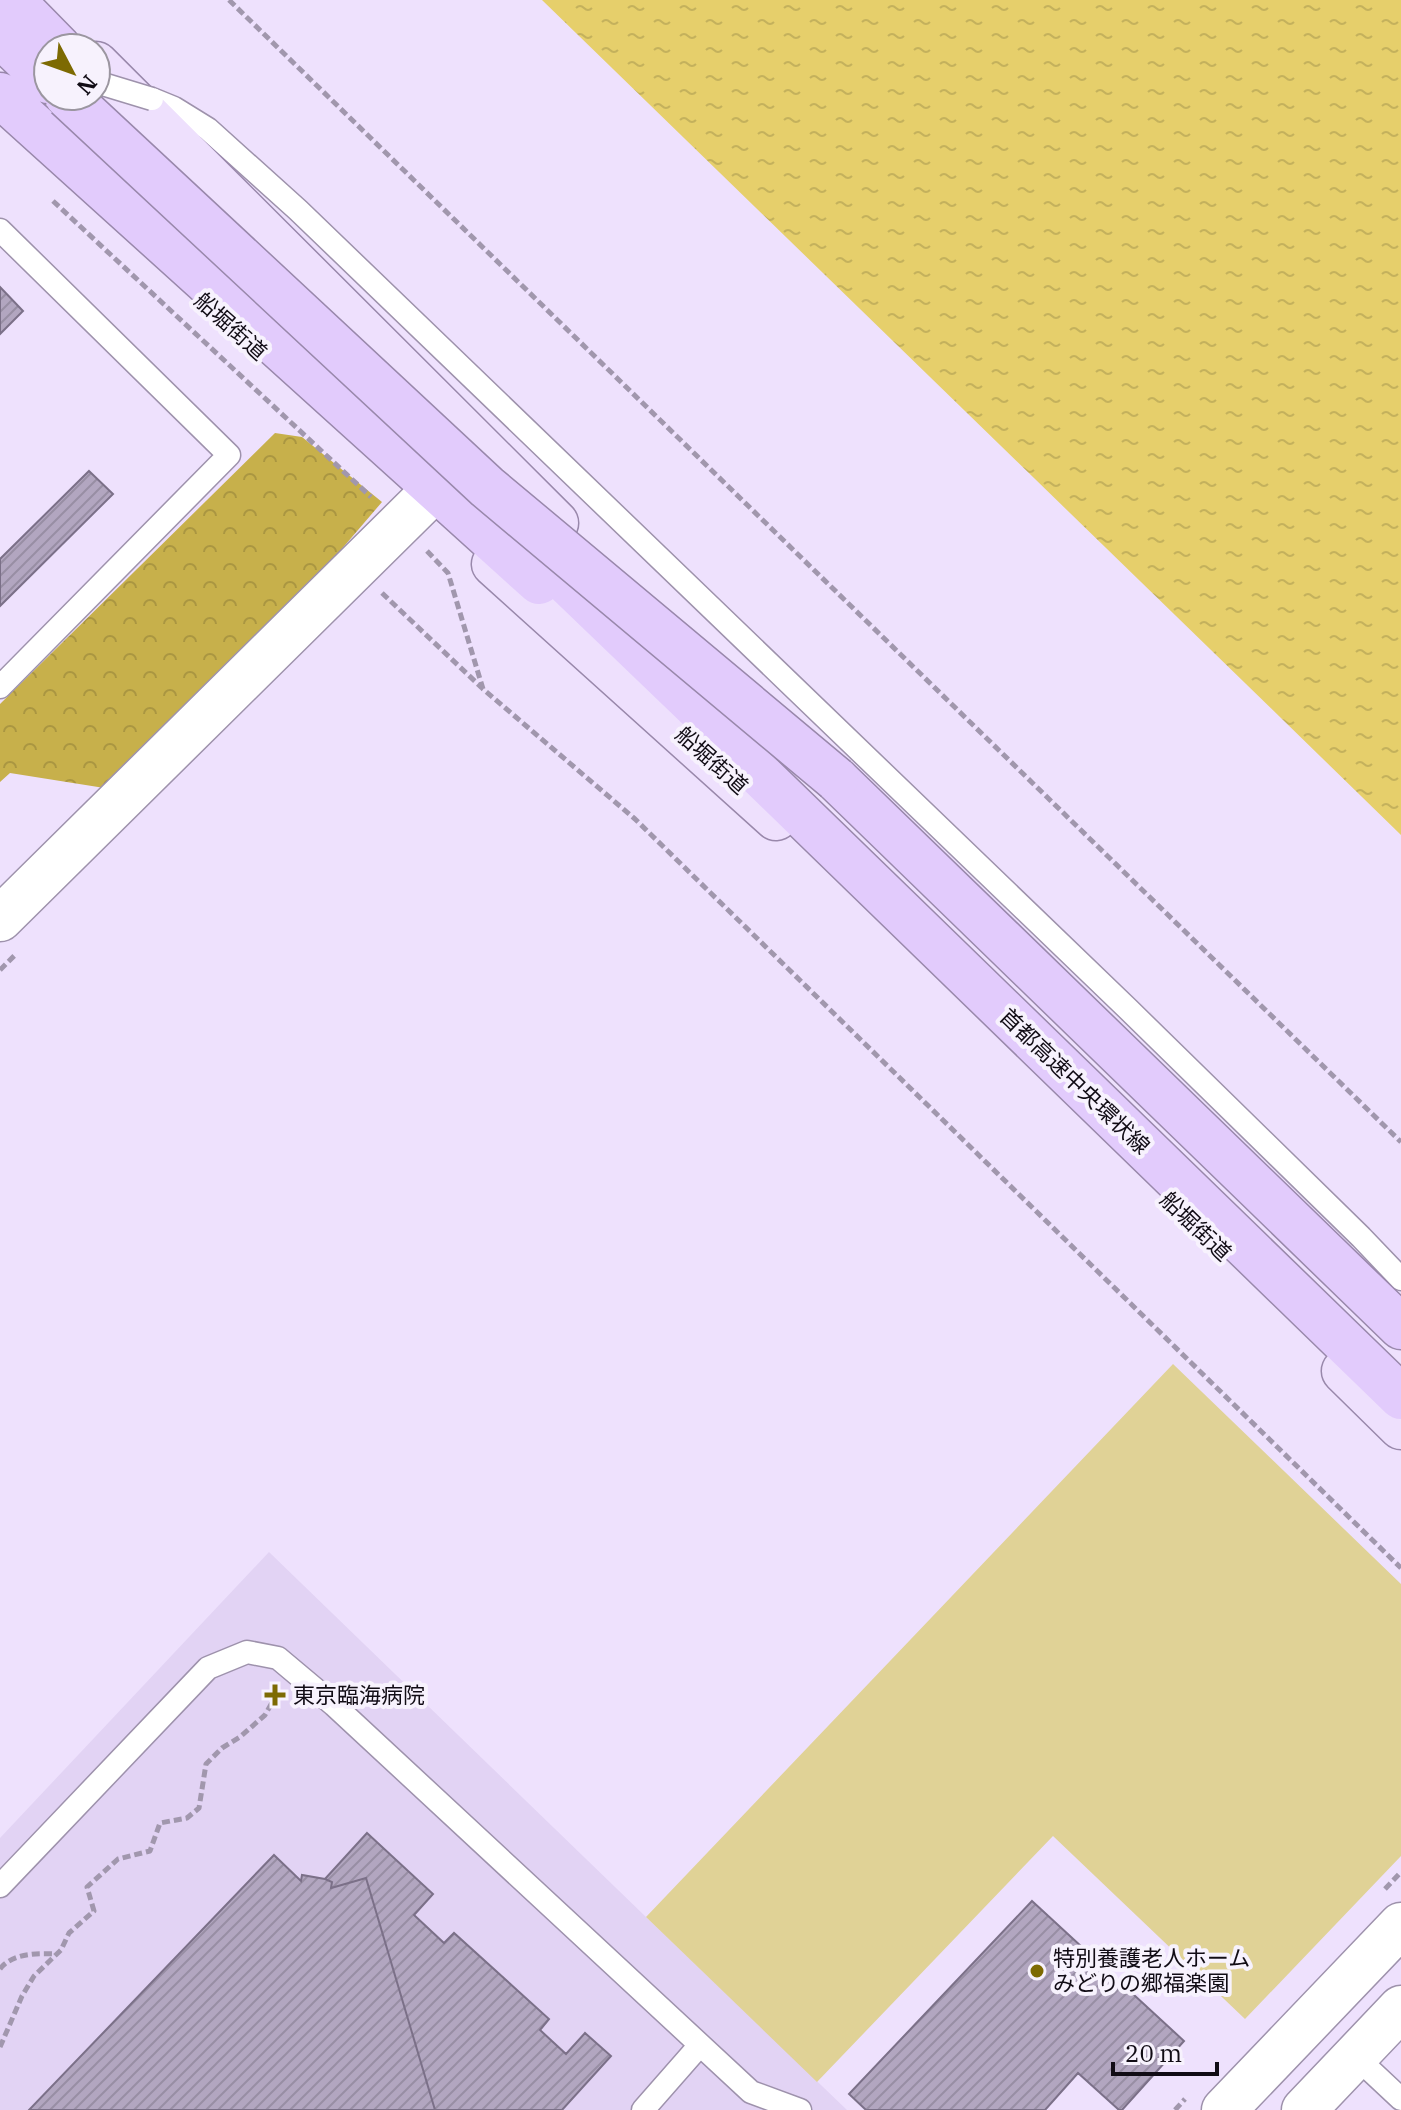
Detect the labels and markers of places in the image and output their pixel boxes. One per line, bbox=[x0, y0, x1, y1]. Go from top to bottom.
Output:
place label: 東京臨海病院 bbox=[293, 1680, 425, 1709]
marker: 東京臨海病院 bbox=[264, 1684, 286, 1706]
place label: 特別養護老人ホーム みどりの郷福楽園 bbox=[1053, 1943, 1250, 1997]
marker: 特別養護老人ホーム みどりの郷福楽園 bbox=[1028, 1962, 1046, 1980]

